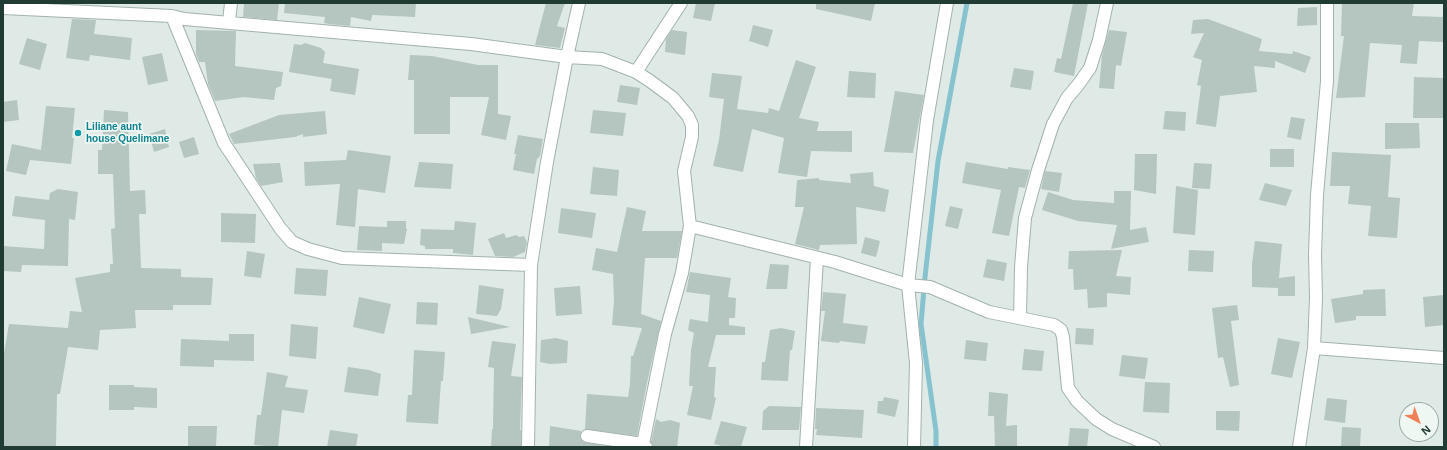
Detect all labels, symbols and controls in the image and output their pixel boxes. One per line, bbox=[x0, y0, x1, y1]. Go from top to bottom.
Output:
place label: Liliane aunt house Quelimane bbox=[86, 121, 169, 144]
marker: Liliane aunt house Quelimane bbox=[73, 128, 83, 138]
north arrow bbox=[1399, 402, 1439, 442]
text: N bbox=[1419, 423, 1433, 437]

